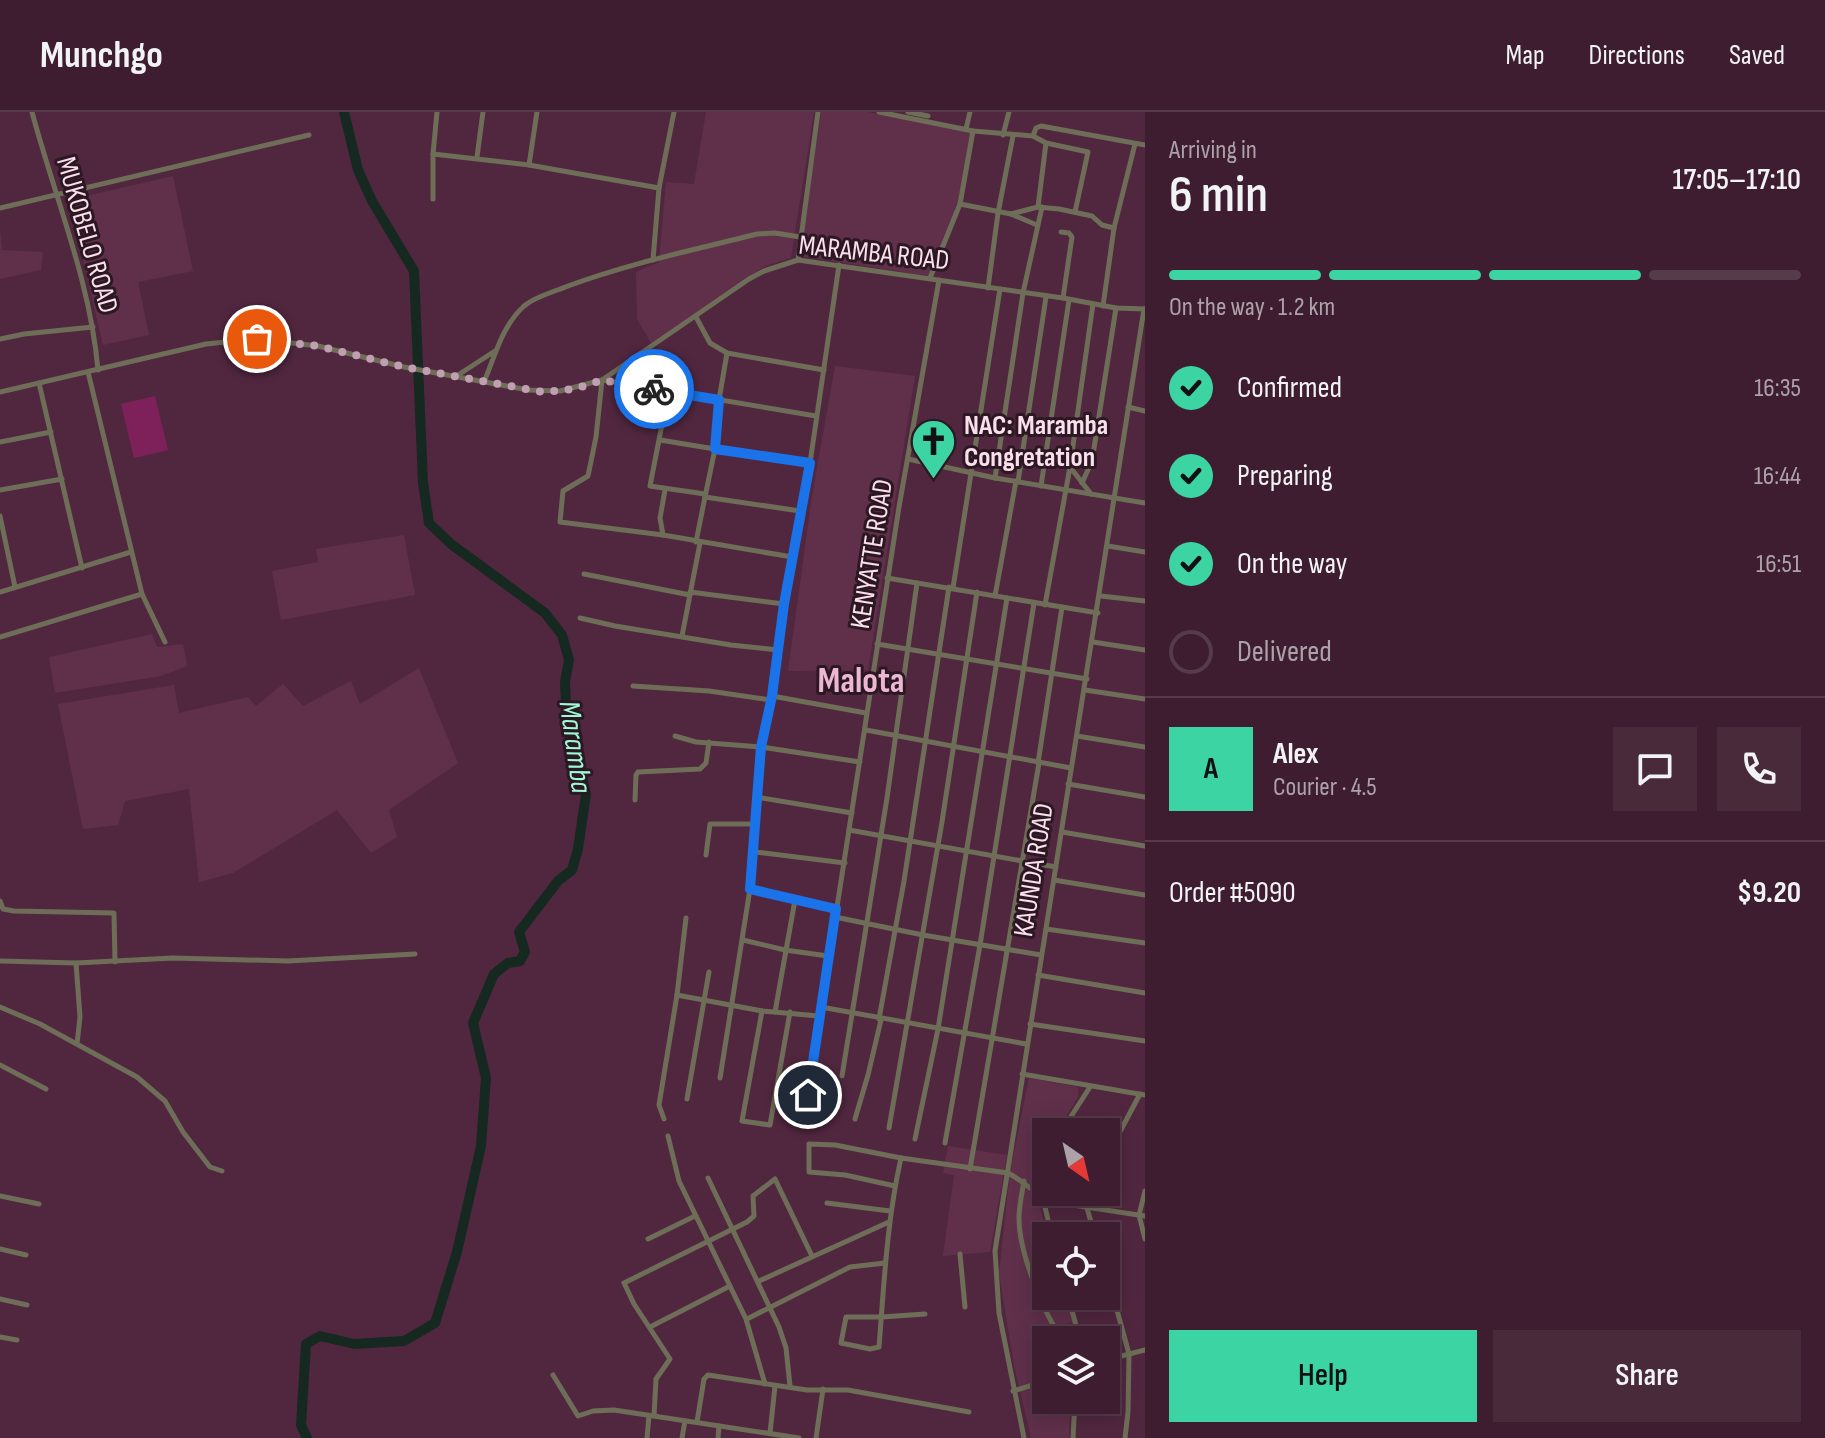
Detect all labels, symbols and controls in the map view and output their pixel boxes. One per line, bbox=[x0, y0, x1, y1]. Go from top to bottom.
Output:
text: Munchgo bbox=[40, 33, 163, 78]
text: Map bbox=[1506, 39, 1545, 72]
text: Directions bbox=[1589, 39, 1685, 72]
text: Saved bbox=[1729, 39, 1785, 72]
text: Arriving in bbox=[1169, 135, 1257, 166]
street label: MUKOBELO ROAD bbox=[49, 153, 125, 317]
text: 17:05–17:10 bbox=[1673, 162, 1801, 198]
text: 6 min bbox=[1169, 164, 1268, 227]
street label: MARAMBA ROAD bbox=[797, 229, 951, 277]
text: On the way · 1.2 km bbox=[1169, 292, 1335, 323]
pin bbox=[223, 305, 291, 373]
icon: bag bbox=[235, 317, 279, 361]
courier bbox=[614, 349, 694, 429]
icon: check bbox=[1169, 366, 1213, 410]
icon: bike bbox=[632, 367, 676, 411]
text: Confirmed bbox=[1237, 370, 1342, 406]
text: 16:35 bbox=[1754, 373, 1801, 404]
place label: NAC: Maramba Congretation bbox=[964, 409, 1108, 474]
church icon: NAC: Maramba Congretation bbox=[909, 417, 957, 480]
icon: check bbox=[1169, 454, 1213, 498]
text: Preparing bbox=[1237, 458, 1333, 494]
text: 16:44 bbox=[1754, 461, 1801, 492]
street label: KENYATTE ROAD bbox=[844, 477, 900, 631]
icon: check bbox=[1169, 542, 1213, 586]
text: On the way bbox=[1237, 546, 1347, 582]
text: 16:51 bbox=[1756, 549, 1801, 580]
text: Delivered bbox=[1237, 634, 1332, 670]
district label: Malota bbox=[817, 660, 905, 703]
water label: Maramba bbox=[551, 698, 599, 796]
button: chat bbox=[1613, 727, 1697, 811]
button: phone bbox=[1717, 727, 1801, 811]
text: Alex bbox=[1273, 736, 1319, 772]
text: A bbox=[1204, 751, 1218, 787]
text: Courier · 4.5 bbox=[1273, 772, 1377, 803]
street label: KAUNDA ROAD bbox=[1007, 801, 1061, 939]
text: Order #5090 bbox=[1169, 875, 1296, 911]
text: $9.20 bbox=[1737, 875, 1801, 911]
pin bbox=[774, 1061, 842, 1129]
icon: home bbox=[786, 1073, 830, 1117]
north arrow bbox=[1032, 1118, 1120, 1206]
map controls bbox=[1032, 1118, 1120, 1414]
button: locate bbox=[1032, 1222, 1120, 1310]
button: layers bbox=[1032, 1326, 1120, 1414]
button: Help bbox=[1169, 1330, 1477, 1422]
button: Share bbox=[1493, 1330, 1801, 1422]

